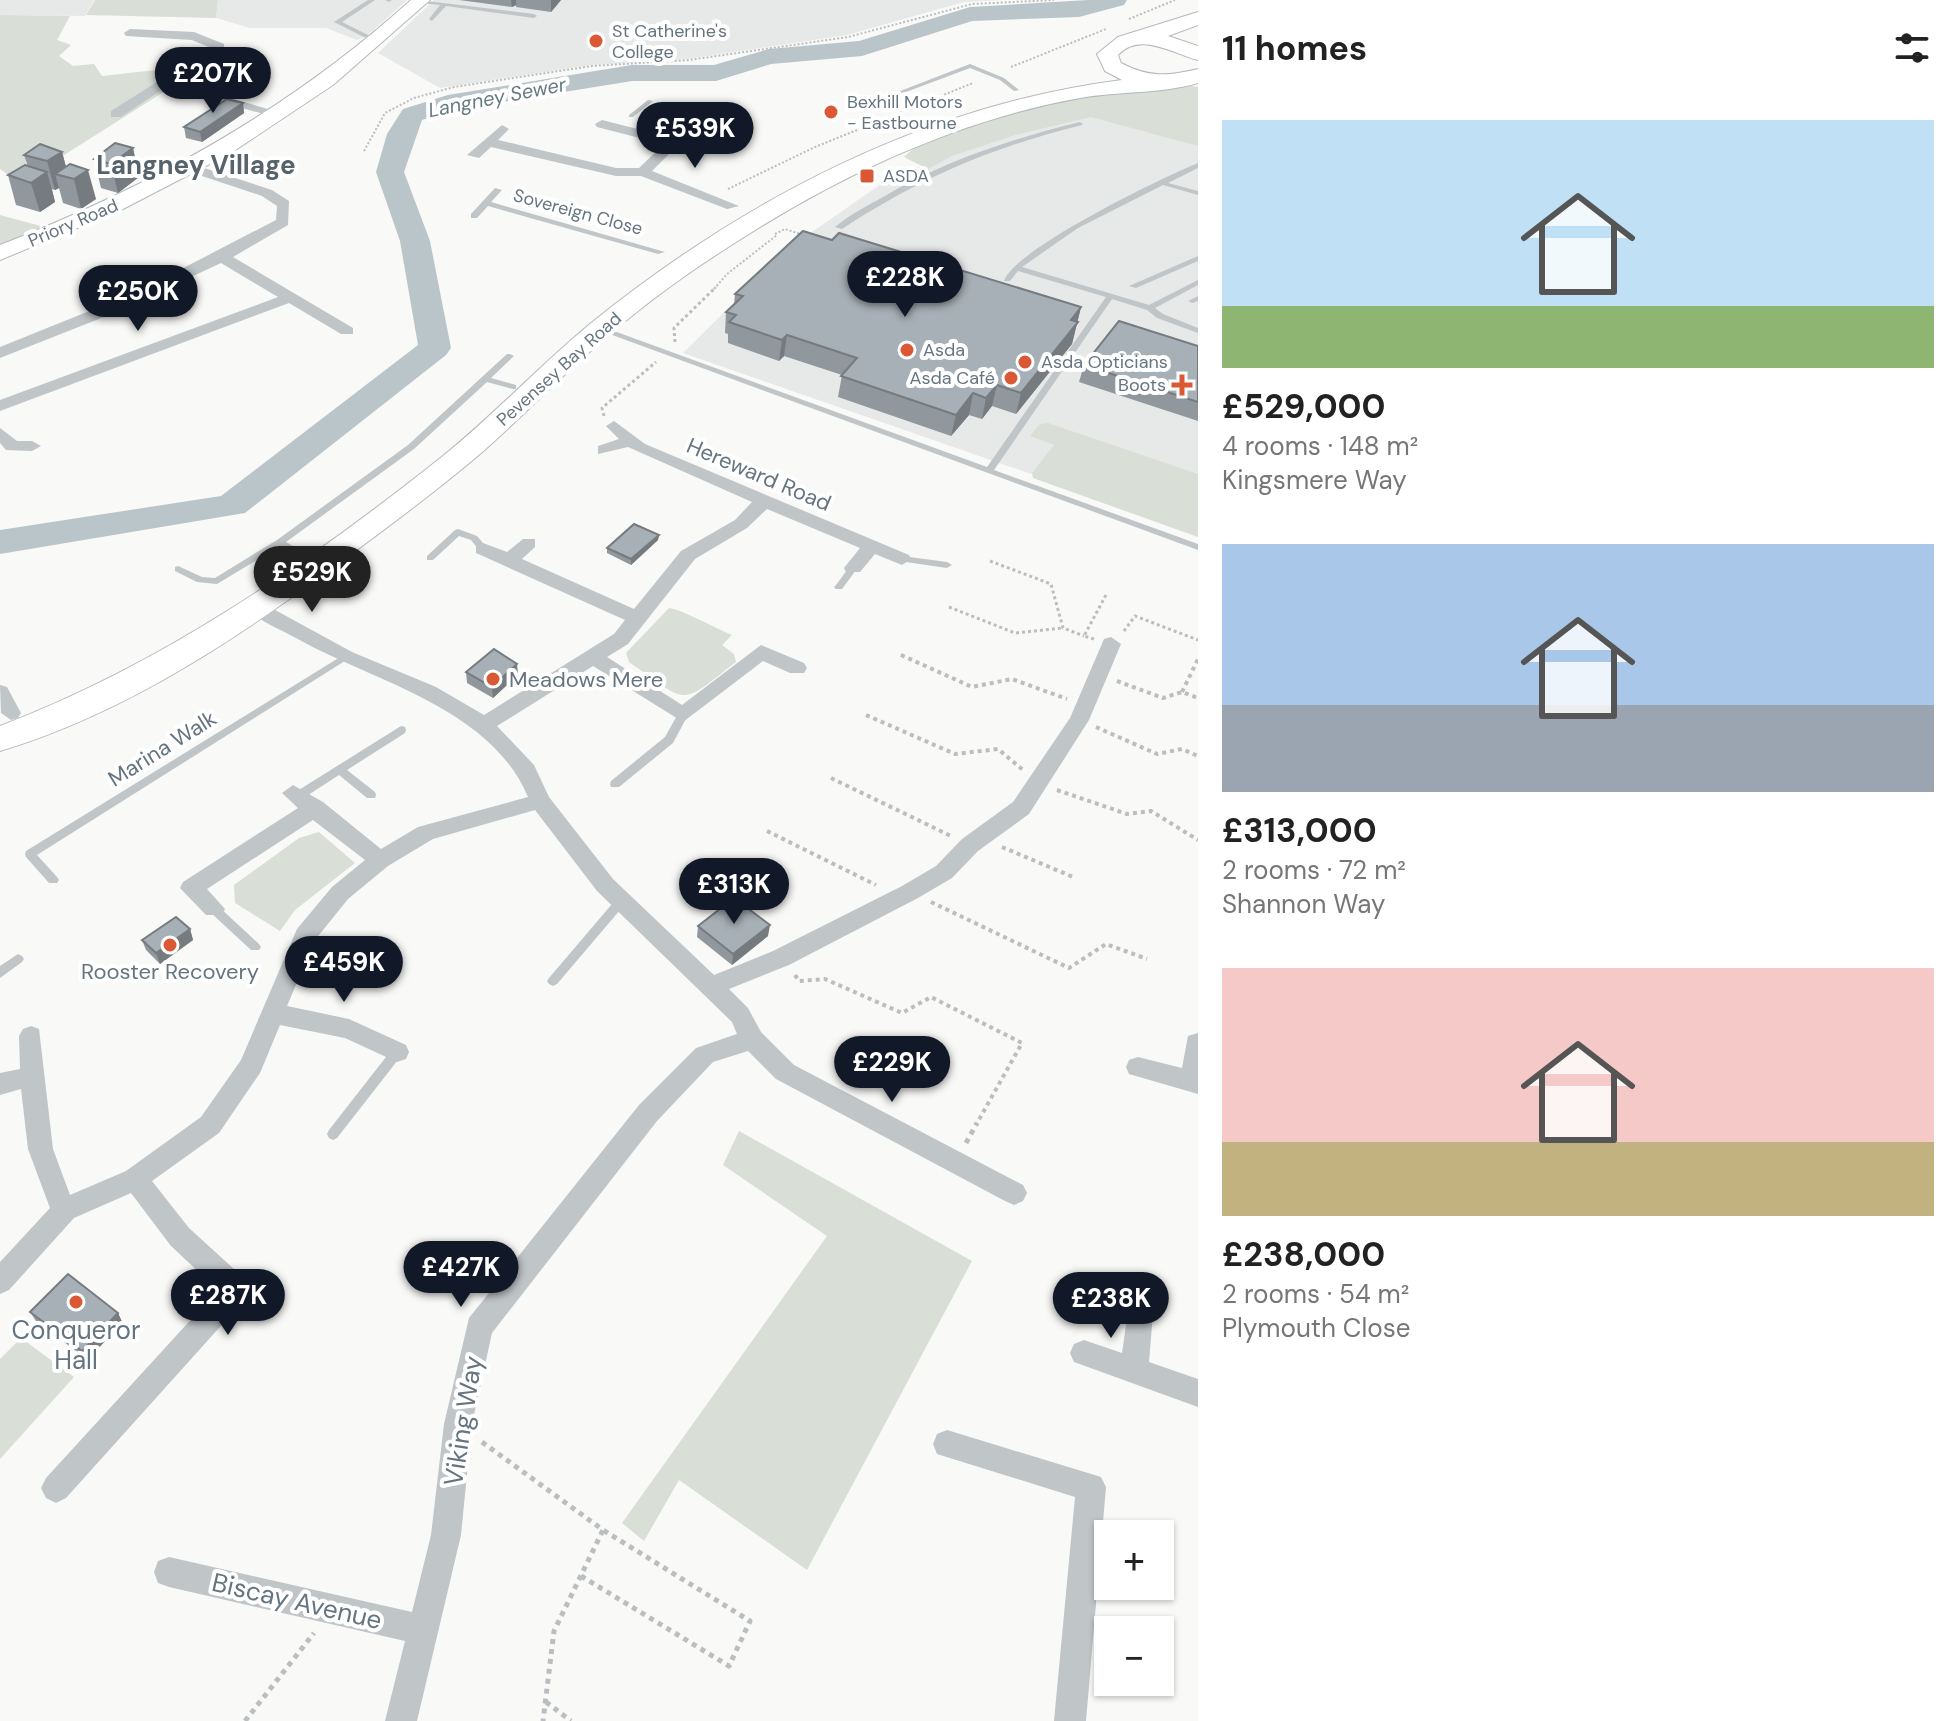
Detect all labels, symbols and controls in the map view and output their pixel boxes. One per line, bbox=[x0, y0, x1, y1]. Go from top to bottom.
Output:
place label: St Catherine's College bbox=[612, 19, 727, 64]
text: 11 homes bbox=[1222, 26, 1367, 71]
icon: filters bbox=[1890, 26, 1934, 70]
marker: St Catherine's College bbox=[587, 32, 605, 50]
pin: £207K bbox=[157, 47, 269, 115]
text: £207K bbox=[173, 56, 253, 90]
water label: Langney Sewer bbox=[426, 71, 569, 123]
place label: Bexhill Motors - Eastbourne bbox=[847, 90, 963, 135]
pin: £539K bbox=[639, 102, 751, 170]
marker: Bexhill Motors - Eastbourne bbox=[822, 103, 840, 121]
text: £539K bbox=[654, 111, 736, 145]
district label: Langney Village bbox=[96, 148, 296, 182]
place label: ASDA bbox=[883, 164, 929, 188]
marker: ASDA bbox=[858, 167, 876, 185]
icon: home bbox=[1506, 172, 1650, 316]
street label: Sovereign Close bbox=[511, 183, 645, 241]
street label: Priory Road bbox=[24, 193, 122, 253]
pin: £228K bbox=[849, 251, 961, 319]
text: £228K bbox=[865, 260, 945, 294]
pin: £250K bbox=[82, 265, 194, 333]
text: £250K bbox=[97, 274, 179, 308]
street label: Pevensey Bay Road bbox=[491, 306, 627, 432]
place label: Asda bbox=[923, 338, 965, 362]
marker: Asda bbox=[898, 341, 916, 359]
place label: Asda Opticians bbox=[1041, 350, 1168, 374]
marker: Asda Opticians bbox=[1016, 353, 1034, 371]
place label: Asda Café bbox=[909, 366, 995, 390]
marker: Asda Café bbox=[1002, 369, 1020, 387]
place label: Boots bbox=[1118, 373, 1166, 397]
marker: Boots bbox=[1173, 376, 1191, 394]
text: £529,000 bbox=[1222, 384, 1385, 429]
text: 4 rooms · 148 m² bbox=[1222, 429, 1418, 463]
street label: Hereward Road bbox=[682, 431, 835, 518]
text: Kingsmere Way bbox=[1222, 463, 1407, 497]
pin: £529K bbox=[256, 546, 368, 614]
text: £529K bbox=[272, 555, 352, 589]
icon: home bbox=[1506, 596, 1650, 740]
place label: Meadows Mere bbox=[509, 665, 663, 694]
marker: Meadows Mere bbox=[484, 670, 502, 688]
street label: Marina Walk bbox=[103, 704, 222, 793]
text: £313,000 bbox=[1222, 808, 1377, 853]
text: 2 rooms · 72 m² bbox=[1222, 853, 1406, 887]
pin: £313K bbox=[678, 858, 790, 926]
text: £313K bbox=[697, 867, 771, 901]
text: Shannon Way bbox=[1222, 887, 1385, 921]
marker: Rooster Recovery bbox=[161, 936, 179, 954]
pin: £459K bbox=[288, 936, 400, 1004]
text: £459K bbox=[303, 945, 385, 979]
place label: Rooster Recovery bbox=[81, 957, 259, 986]
icon: home bbox=[1506, 1020, 1650, 1164]
pin: £229K bbox=[836, 1036, 948, 1104]
text: £229K bbox=[852, 1045, 932, 1079]
text: £238,000 bbox=[1222, 1232, 1385, 1277]
pin: £427K bbox=[405, 1241, 517, 1309]
text: £427K bbox=[422, 1250, 500, 1284]
pin: £287K bbox=[172, 1269, 284, 1337]
pin: £238K bbox=[1055, 1272, 1167, 1340]
text: 2 rooms · 54 m² bbox=[1222, 1277, 1409, 1311]
text: £287K bbox=[189, 1278, 267, 1312]
text: £238K bbox=[1071, 1281, 1151, 1315]
marker: Conqueror Hall bbox=[67, 1293, 85, 1311]
text: Plymouth Close bbox=[1222, 1311, 1411, 1345]
place label: Conqueror Hall bbox=[11, 1313, 141, 1377]
street label: Viking Way bbox=[436, 1353, 490, 1489]
map controls bbox=[1094, 1520, 1174, 1696]
button: + bbox=[1094, 1520, 1174, 1600]
street label: Biscay Avenue bbox=[209, 1565, 385, 1637]
button: − bbox=[1094, 1616, 1174, 1696]

